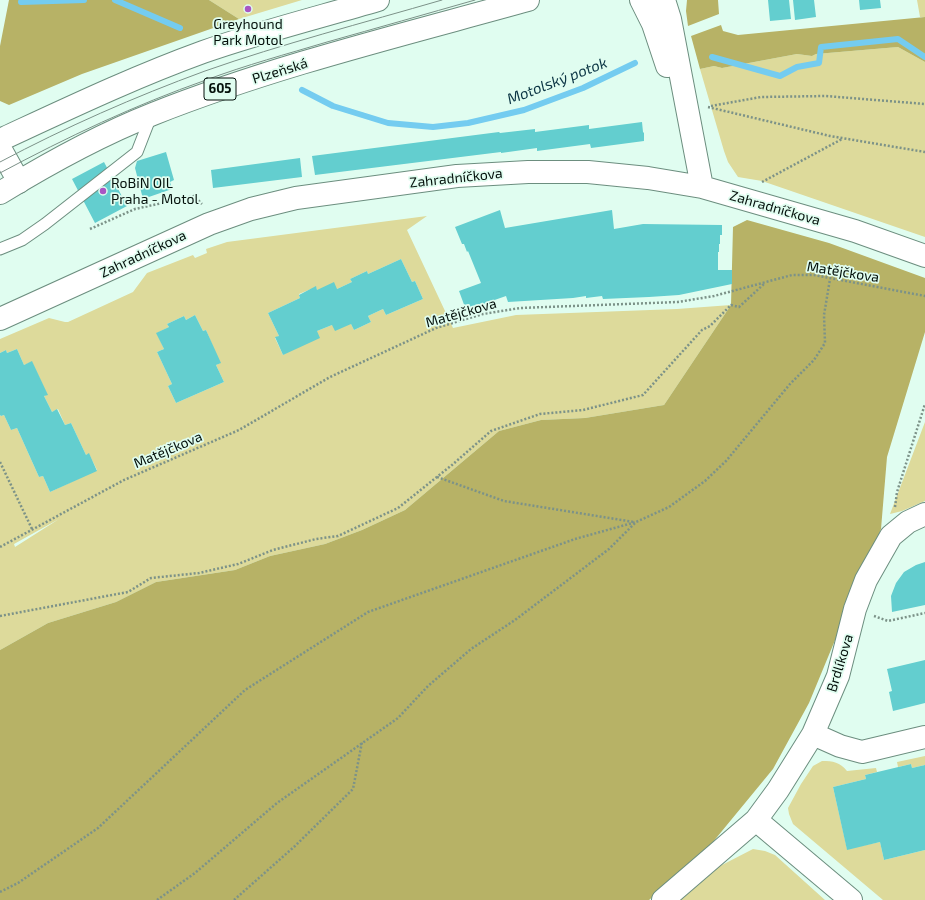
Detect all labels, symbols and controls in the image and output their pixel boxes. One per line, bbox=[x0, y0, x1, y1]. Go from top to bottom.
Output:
marker: Greyhound Park Motol bbox=[243, 4, 253, 14]
place label: Greyhound Park Motol bbox=[213, 16, 283, 48]
water label: Motolský potok bbox=[504, 54, 610, 108]
street label: Plzeňská bbox=[250, 55, 310, 87]
road number: 605 bbox=[204, 78, 236, 100]
street label: Zahradníčkova bbox=[409, 165, 503, 191]
place label: RoBiN OIL Praha - Motol bbox=[111, 175, 199, 208]
marker: RoBiN OIL Praha - Motol bbox=[98, 186, 108, 196]
street label: Zahradníčkova bbox=[728, 187, 822, 229]
street label: Zahradníčkova bbox=[97, 227, 189, 281]
street label: Matějčkova bbox=[806, 258, 880, 286]
street label: Matějčkova bbox=[424, 295, 498, 331]
street label: Matějčkova bbox=[131, 428, 205, 472]
street label: Brdlíkova bbox=[823, 632, 857, 694]

